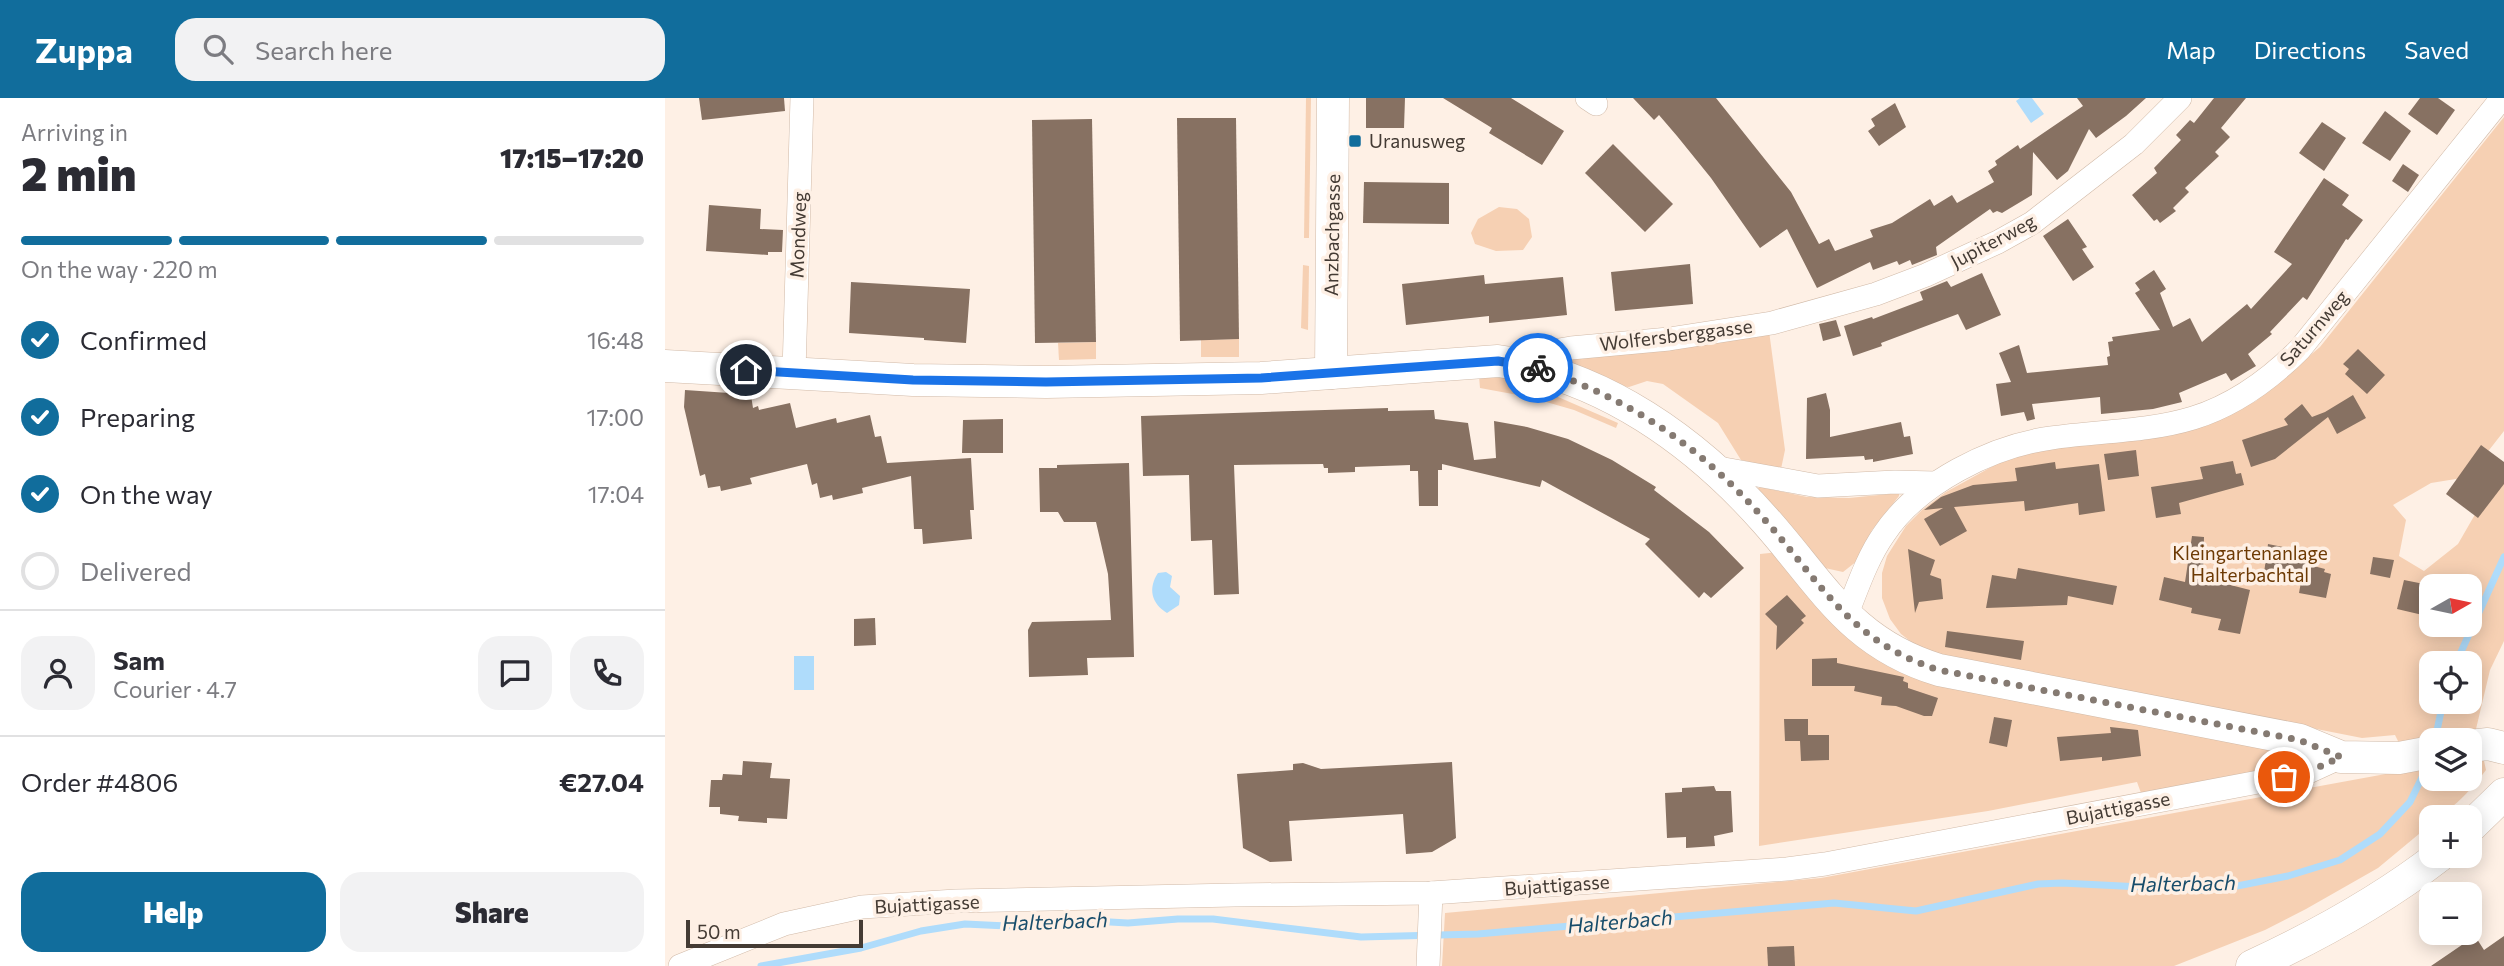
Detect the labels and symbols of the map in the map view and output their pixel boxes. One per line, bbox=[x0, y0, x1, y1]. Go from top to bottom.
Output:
place label: Uranusweg bbox=[1369, 129, 1465, 152]
marker: Uranusweg bbox=[1347, 133, 1363, 149]
street label: Anzbachgasse bbox=[1319, 174, 1344, 296]
street label: Mondweg bbox=[784, 191, 811, 279]
street label: Jupiterweg bbox=[1946, 209, 2039, 272]
street label: Saturnweg bbox=[2274, 285, 2353, 370]
street label: Wolfersberggasse bbox=[1598, 314, 1754, 355]
courier bbox=[1503, 333, 1573, 403]
pin bbox=[716, 340, 776, 400]
park label: Kleingartenanlage Halterbachtal bbox=[2172, 541, 2328, 586]
north arrow bbox=[2419, 574, 2481, 637]
pin bbox=[2254, 747, 2314, 807]
street label: Bujattigasse bbox=[2064, 786, 2172, 829]
street label: Bujattigasse bbox=[1504, 869, 1610, 900]
water label: Halterbach bbox=[2130, 869, 2236, 896]
street label: Bujattigasse bbox=[874, 889, 980, 918]
water label: Halterbach bbox=[1566, 903, 1674, 938]
water label: Halterbach bbox=[1002, 906, 1108, 935]
scale bar bbox=[686, 917, 863, 949]

